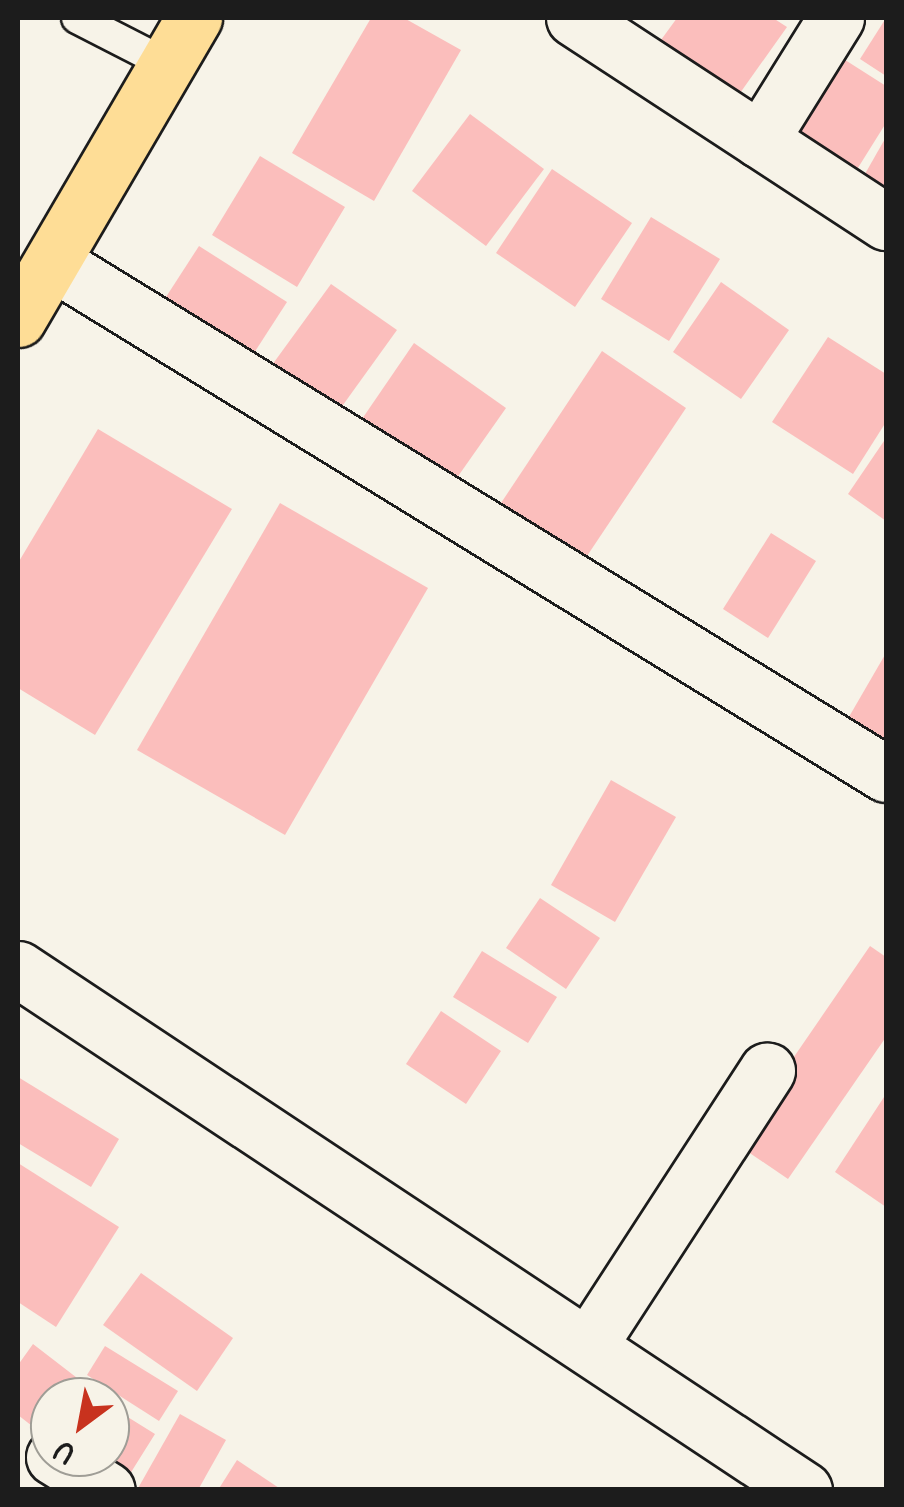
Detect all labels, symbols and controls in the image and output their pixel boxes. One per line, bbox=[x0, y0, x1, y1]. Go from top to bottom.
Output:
north arrow bbox=[30, 1377, 130, 1477]
text: U bbox=[48, 1431, 82, 1471]

